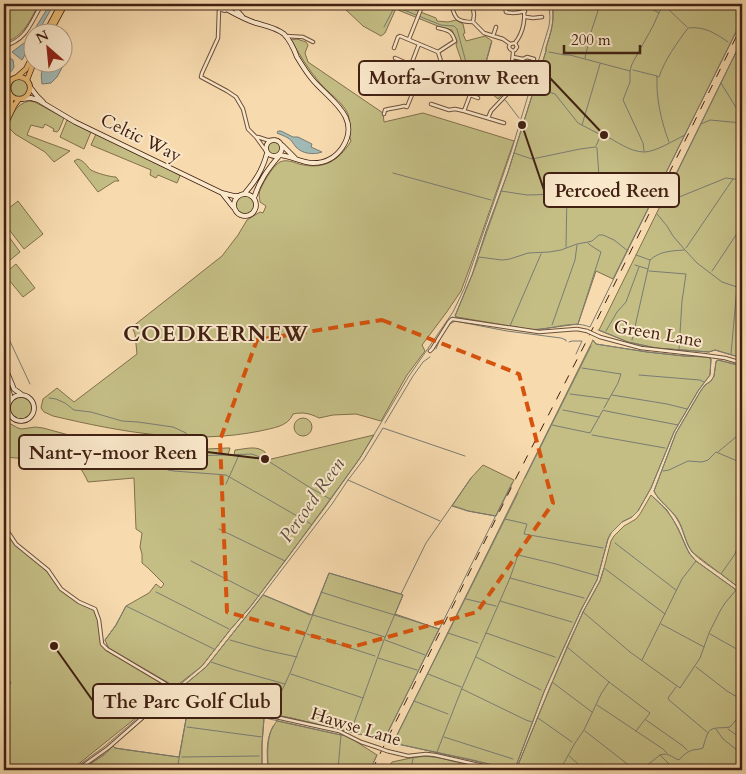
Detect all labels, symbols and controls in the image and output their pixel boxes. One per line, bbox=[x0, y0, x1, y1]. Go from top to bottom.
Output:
north arrow bbox=[22, 22, 72, 72]
scale bar bbox=[564, 22, 640, 54]
text: N bbox=[33, 26, 52, 48]
text: 200 m bbox=[571, 30, 611, 50]
callout: Morfa-Gronw Reen bbox=[359, 61, 550, 95]
text: Morfa-Gronw Reen bbox=[368, 65, 540, 91]
street label: Celtic Way bbox=[96, 108, 186, 169]
callout: Percoed Reen bbox=[544, 173, 679, 207]
text: Percoed Reen bbox=[555, 178, 670, 204]
street label: Green Lane bbox=[612, 314, 704, 354]
district label: COEDKERNEW bbox=[123, 319, 309, 349]
callout: Nant-y-moor Reen bbox=[19, 435, 207, 469]
text: Nant-y-moor Reen bbox=[29, 440, 198, 466]
water label: Percoed Reen bbox=[273, 452, 351, 548]
callout: The Parc Golf Club bbox=[93, 684, 281, 718]
text: The Parc Golf Club bbox=[103, 689, 271, 715]
street label: Hawse Lane bbox=[308, 701, 404, 753]

